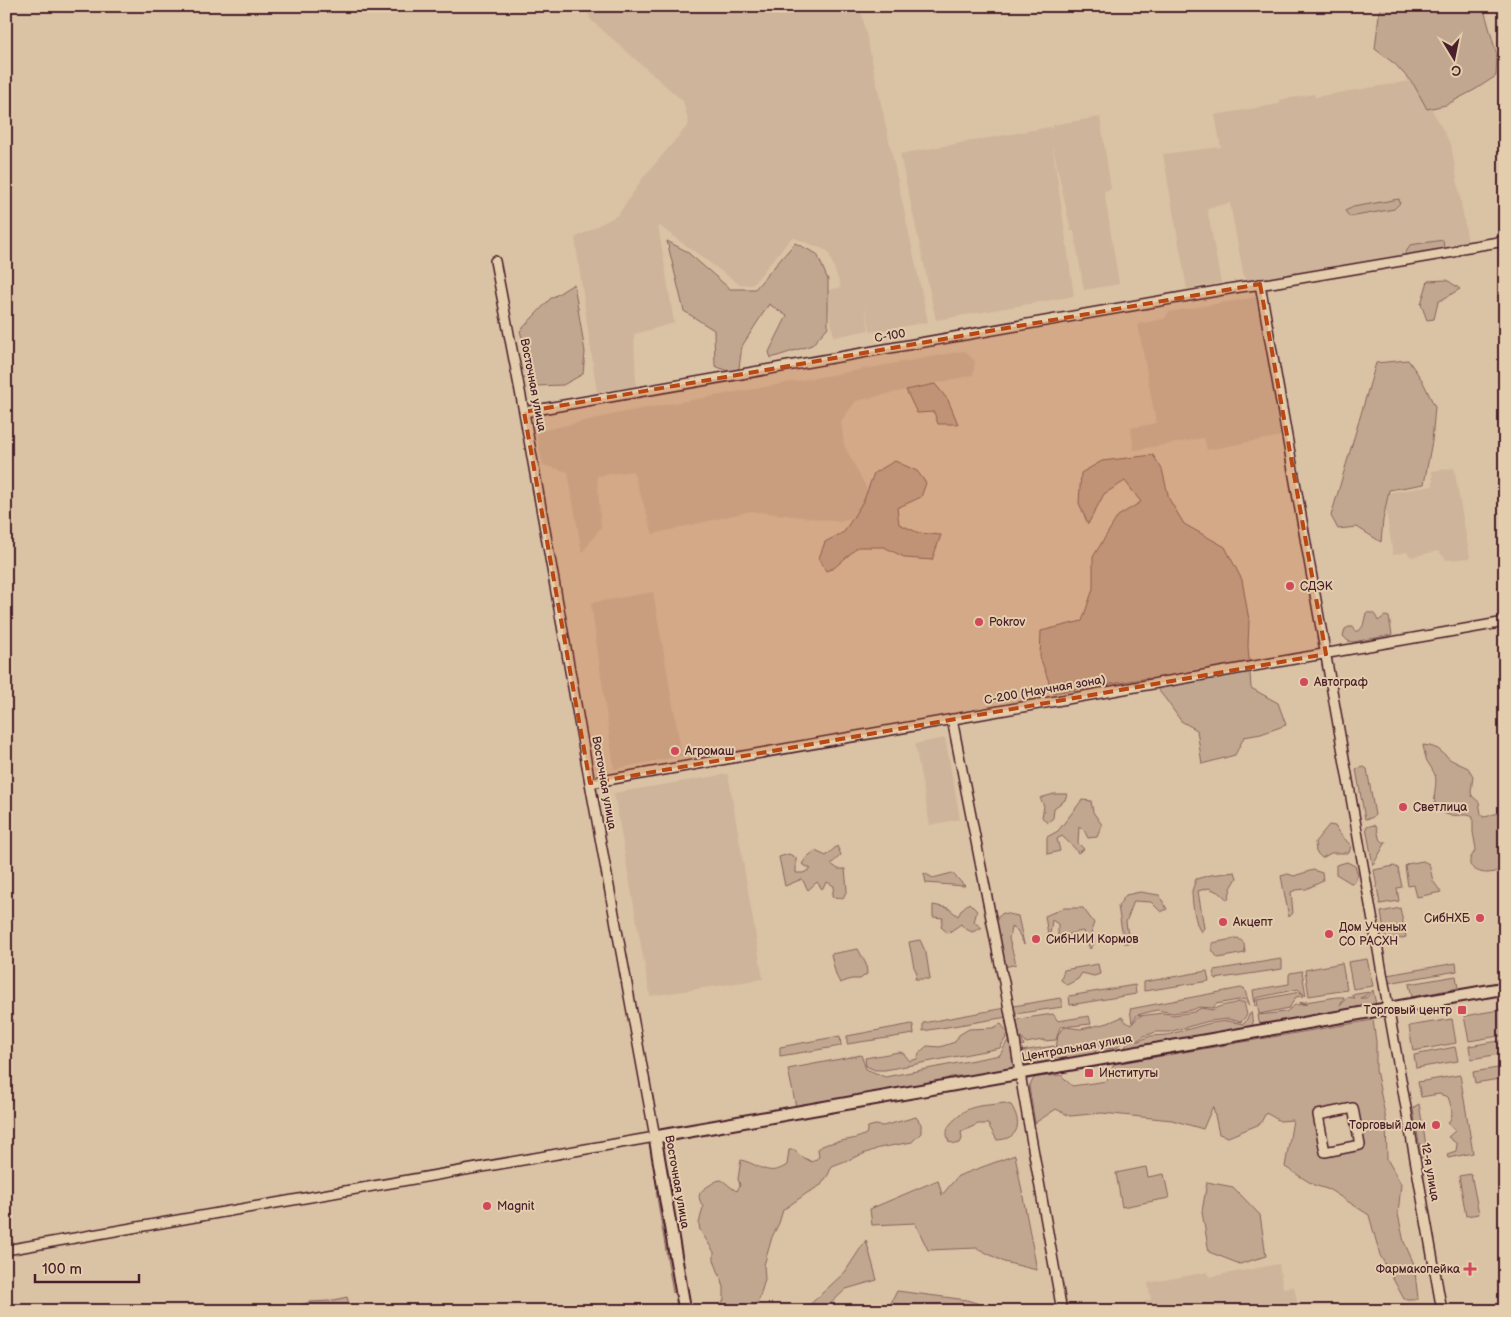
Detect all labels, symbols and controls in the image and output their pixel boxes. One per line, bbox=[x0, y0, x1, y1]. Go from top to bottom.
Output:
north arrow bbox=[1428, 32, 1478, 82]
text: С bbox=[1450, 61, 1462, 80]
street label: С-100 bbox=[873, 326, 907, 346]
street label: Восточная улица bbox=[517, 337, 549, 433]
place label: СДЭК bbox=[1300, 579, 1333, 594]
marker: СДЭК bbox=[1284, 580, 1296, 592]
place label: Pokrov bbox=[989, 615, 1026, 630]
marker: Pokrov bbox=[973, 616, 985, 628]
street label: С-200 (Научная зона) bbox=[983, 672, 1107, 708]
place label: Автограф bbox=[1313, 675, 1368, 690]
marker: Автограф bbox=[1298, 676, 1310, 688]
street label: Восточная улица bbox=[588, 735, 620, 831]
place label: Агромаш bbox=[684, 744, 734, 759]
marker: Агромаш bbox=[669, 745, 681, 757]
place label: Светлица bbox=[1413, 800, 1467, 815]
marker: Светлица bbox=[1397, 801, 1409, 813]
place label: СибНХБ bbox=[1424, 911, 1471, 926]
marker: СибНХБ bbox=[1474, 912, 1486, 924]
place label: Акцепт bbox=[1232, 915, 1273, 930]
marker: Акцепт bbox=[1217, 916, 1229, 928]
place label: Дом Ученых СО РАСХН bbox=[1339, 920, 1407, 949]
marker: Дом Ученых СО РАСХН bbox=[1323, 928, 1335, 940]
place label: СибНИИ Кормов bbox=[1046, 932, 1139, 947]
marker: СибНИИ Кормов bbox=[1030, 933, 1042, 945]
place label: Торговый центр bbox=[1363, 1003, 1452, 1018]
marker: Торговый центр bbox=[1456, 1004, 1468, 1016]
street label: Центральная улица bbox=[1021, 1031, 1133, 1065]
place label: Институты bbox=[1099, 1066, 1158, 1081]
marker: Институты bbox=[1083, 1067, 1095, 1079]
place label: Торговый дом bbox=[1349, 1118, 1426, 1133]
marker: Торговый дом bbox=[1430, 1119, 1442, 1131]
street label: Восточная улица bbox=[661, 1134, 693, 1230]
street label: 12-я улица bbox=[1417, 1142, 1443, 1202]
place label: Magnit bbox=[497, 1199, 535, 1214]
marker: Magnit bbox=[481, 1200, 493, 1212]
scale bar bbox=[35, 1252, 139, 1284]
text: 100 m bbox=[42, 1260, 82, 1279]
place label: Фармакопейка bbox=[1376, 1262, 1460, 1277]
marker: Фармакопейка bbox=[1464, 1263, 1476, 1275]

